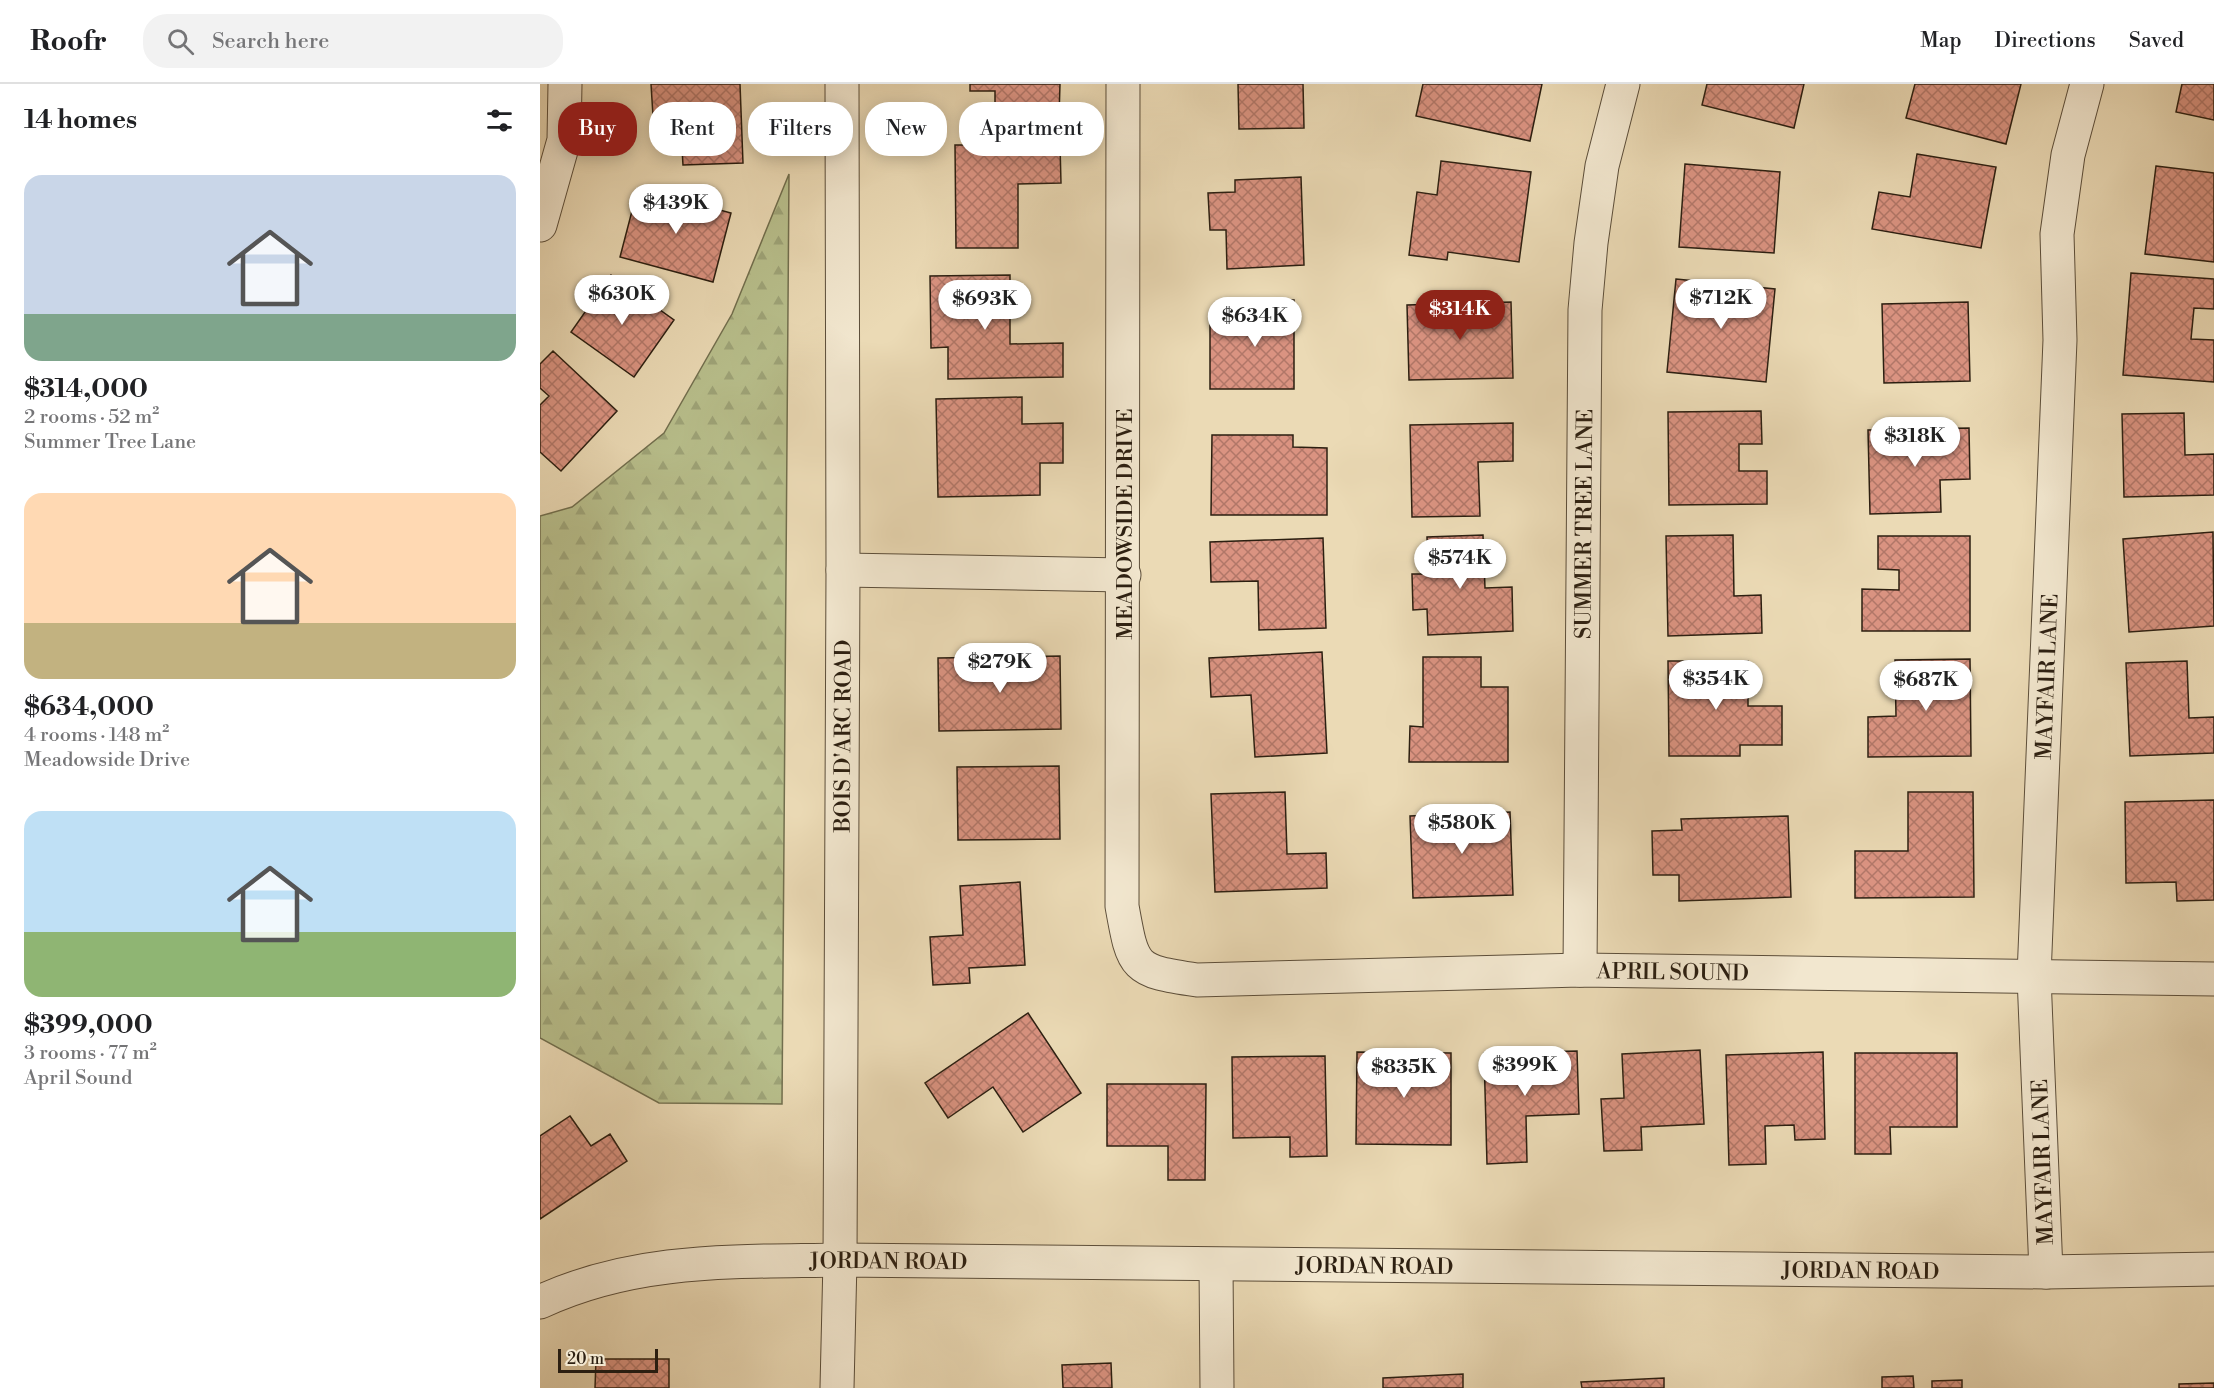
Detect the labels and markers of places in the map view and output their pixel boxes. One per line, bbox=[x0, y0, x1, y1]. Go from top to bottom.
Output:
pin: $439K bbox=[634, 184, 718, 235]
pin: $630K bbox=[580, 275, 664, 326]
pin: $712K bbox=[1679, 279, 1763, 330]
pin: $693K bbox=[943, 280, 1027, 331]
pin: $314K bbox=[1418, 290, 1502, 341]
pin: $634K bbox=[1213, 297, 1297, 348]
pin: $318K bbox=[1873, 417, 1957, 468]
pin: $574K bbox=[1418, 539, 1502, 590]
pin: $279K bbox=[958, 643, 1042, 694]
pin: $354K bbox=[1674, 660, 1758, 711]
pin: $687K bbox=[1884, 661, 1968, 712]
pin: $580K bbox=[1420, 804, 1504, 855]
pin: $399K bbox=[1483, 1046, 1567, 1097]
pin: $835K bbox=[1362, 1048, 1446, 1099]

